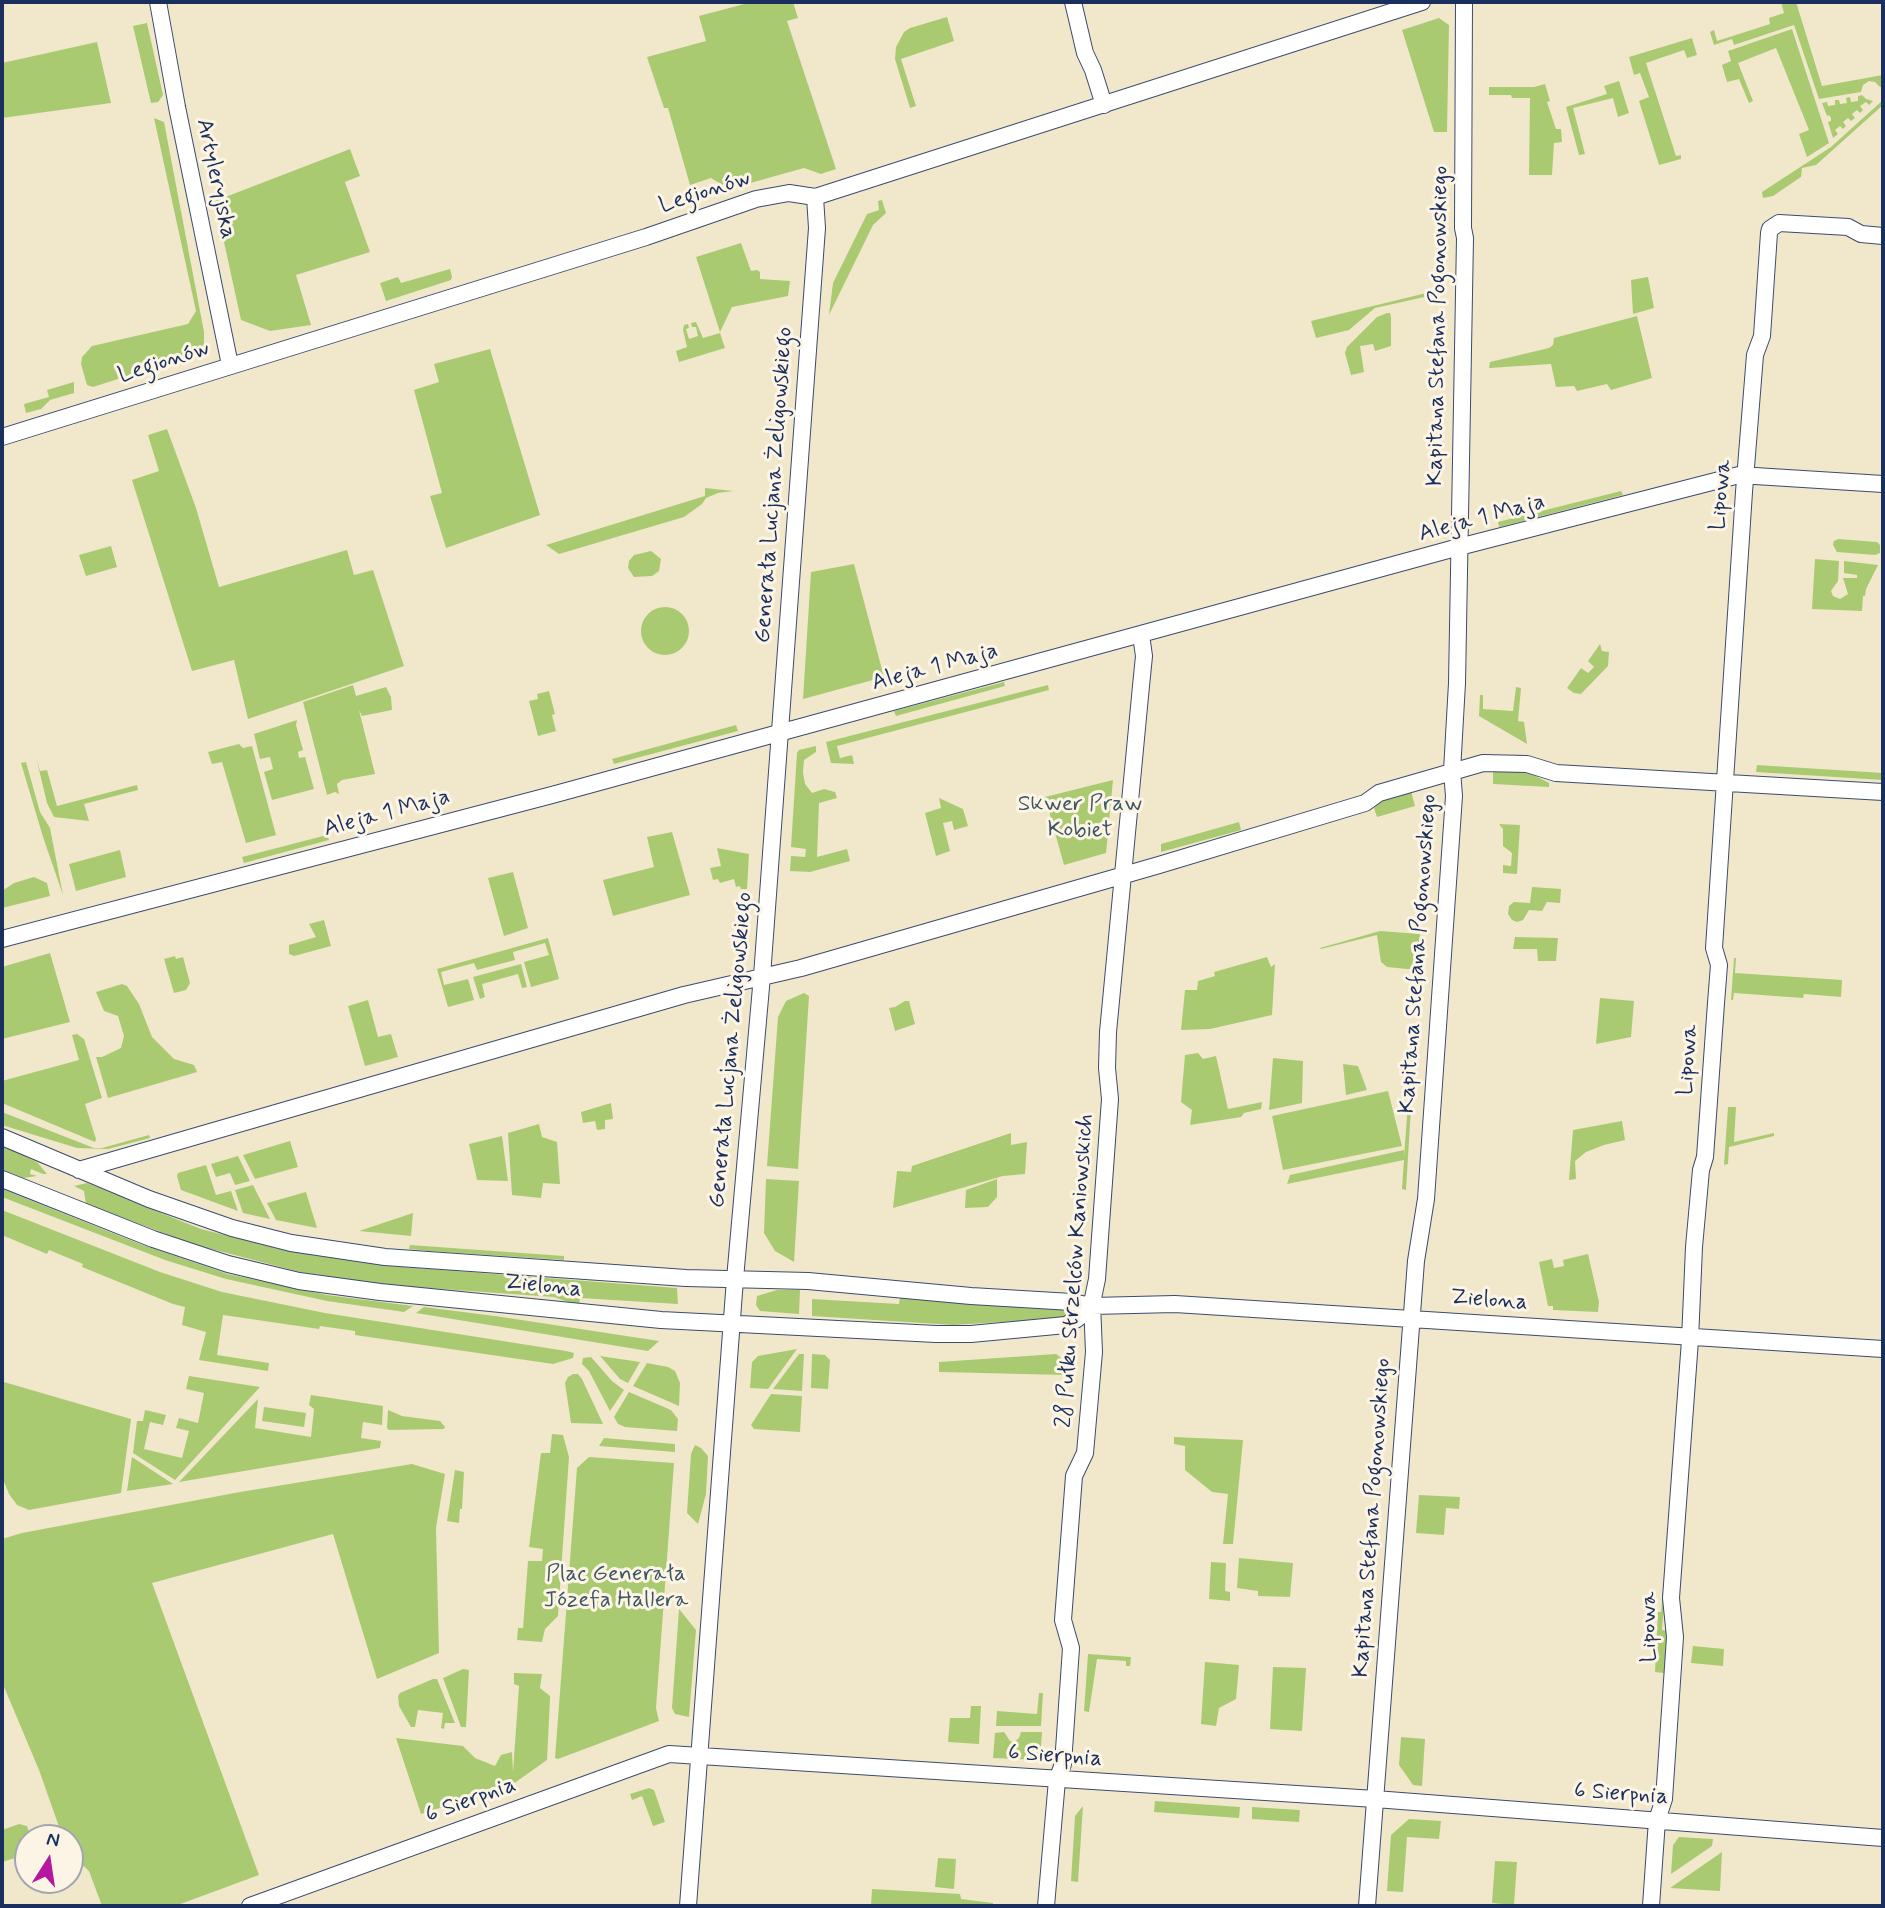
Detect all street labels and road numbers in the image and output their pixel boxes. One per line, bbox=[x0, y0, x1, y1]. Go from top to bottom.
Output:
street label: Artyleryjska bbox=[189, 116, 241, 242]
street label: Legionów bbox=[656, 165, 754, 221]
street label: Kapitana Stefana Pogonowskiego bbox=[1422, 166, 1456, 486]
street label: Generała Lucjana Żeligowskiego bbox=[750, 326, 800, 644]
street label: Legionów bbox=[115, 335, 213, 391]
street label: Lipowa bbox=[1705, 459, 1739, 531]
street label: Aleja 1 Maja bbox=[1416, 489, 1548, 549]
street label: Aleja 1 Maja bbox=[869, 638, 1001, 698]
street label: Aleja 1 Maja bbox=[321, 784, 453, 844]
street label: Kapitana Stefana Pogonowskiego bbox=[1394, 793, 1444, 1115]
street label: Generała Lucjana Żeligowskiego bbox=[704, 891, 760, 1209]
street label: Lipowa bbox=[1673, 1024, 1705, 1096]
street label: 28 Pułku Strzelców Kaniowskich bbox=[1051, 1113, 1101, 1429]
street label: Zielona bbox=[503, 1269, 583, 1305]
street label: Zielona bbox=[1450, 1285, 1528, 1317]
street label: Kapitana Stefana Pogonowskiego bbox=[1348, 1357, 1398, 1679]
street label: Lipowa bbox=[1636, 1592, 1664, 1662]
street label: 6 Sierpnia bbox=[1007, 1740, 1103, 1774]
street label: 6 Sierpnia bbox=[422, 1772, 520, 1830]
street label: 6 Sierpnia bbox=[1573, 1778, 1669, 1812]

